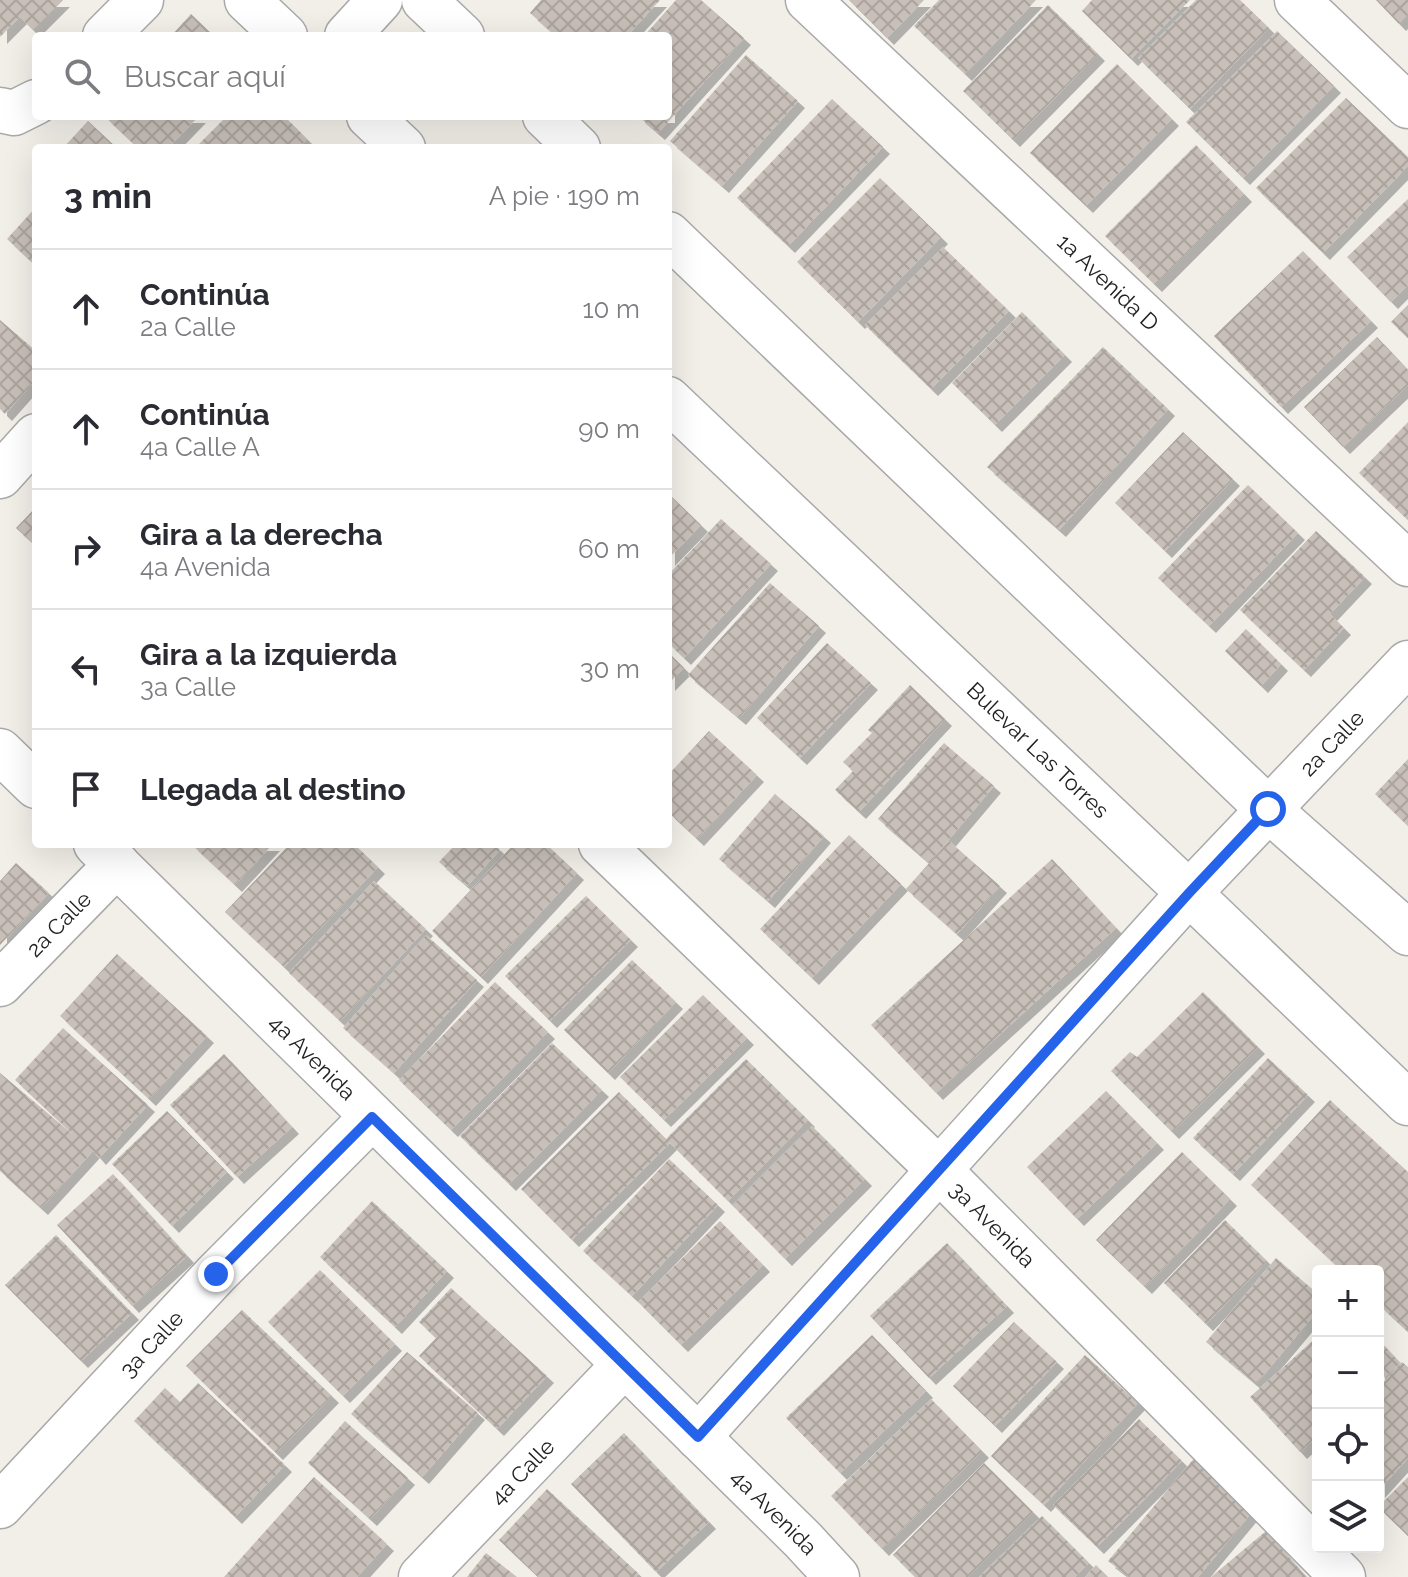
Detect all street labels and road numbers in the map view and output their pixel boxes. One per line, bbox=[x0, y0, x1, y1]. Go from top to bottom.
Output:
street label: 1a Avenida D bbox=[1052, 228, 1164, 336]
street label: Bulevar Las Torres bbox=[962, 677, 1114, 823]
street label: 2a Calle bbox=[1295, 705, 1369, 781]
street label: 2a Calle bbox=[21, 886, 96, 962]
street label: 4a Avenida bbox=[264, 1009, 361, 1105]
street label: 3a Avenida bbox=[945, 1176, 1041, 1273]
street label: 3a Calle bbox=[114, 1305, 189, 1382]
street label: 4a Calle bbox=[484, 1433, 560, 1510]
street label: 4a Avenida bbox=[726, 1464, 823, 1560]

